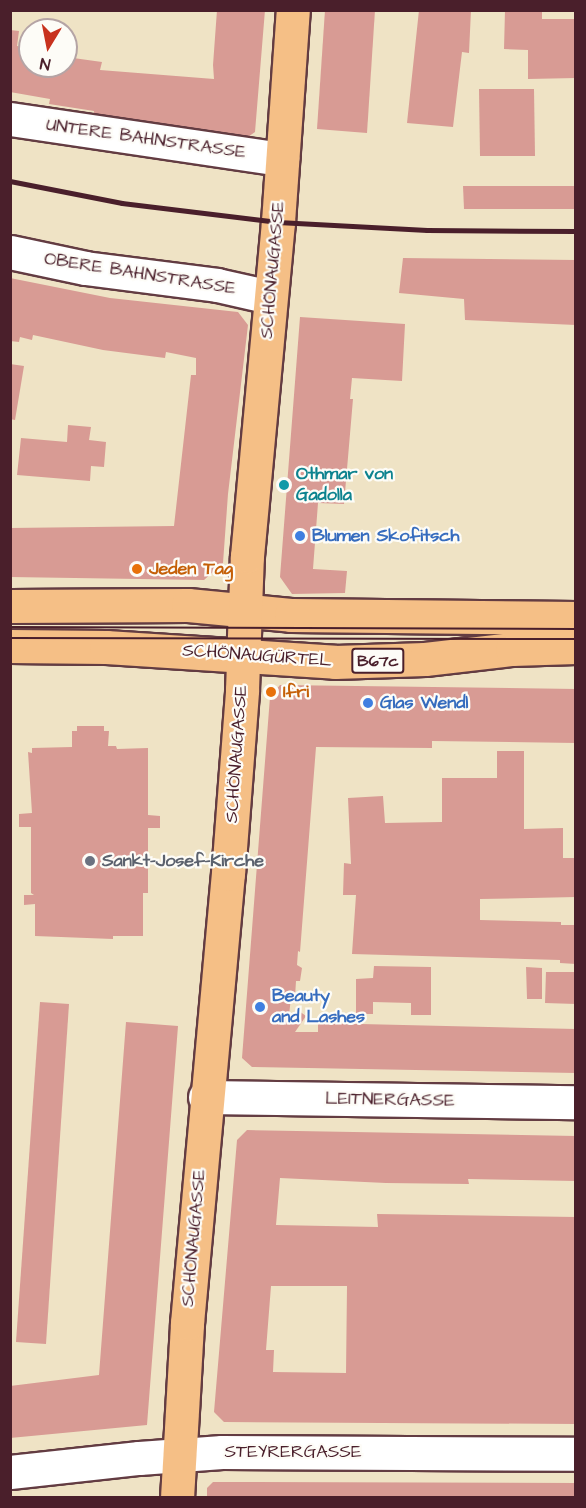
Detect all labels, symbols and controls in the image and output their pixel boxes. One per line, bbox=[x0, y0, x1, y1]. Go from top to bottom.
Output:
north arrow bbox=[18, 18, 78, 78]
text: N bbox=[38, 52, 52, 75]
street label: UNTERE BAHNSTRASSE bbox=[45, 114, 247, 164]
street label: SCHÖNAUGASSE bbox=[256, 200, 290, 340]
street label: OBERE BAHNSTRASSE bbox=[43, 248, 237, 300]
place label: Othmar von Gadolla bbox=[296, 464, 393, 506]
marker: Othmar von Gadolla bbox=[277, 478, 291, 492]
place label: Blumen Skofitsch bbox=[312, 525, 459, 547]
marker: Blumen Skofitsch bbox=[293, 529, 307, 543]
place label: Jeden Tag bbox=[149, 558, 233, 580]
marker: Jeden Tag bbox=[130, 562, 144, 576]
street label: SCHÖNAUGÜRTEL bbox=[181, 640, 333, 672]
road number: B67c bbox=[351, 648, 405, 674]
place label: Ifri bbox=[283, 681, 309, 703]
street label: SCHÖNAUGASSE bbox=[221, 684, 253, 824]
marker: Ifri bbox=[264, 685, 278, 699]
place label: Glas Wendl bbox=[380, 692, 468, 714]
marker: Glas Wendl bbox=[361, 696, 375, 710]
place label: Sankt-Josef-Kirche bbox=[102, 850, 264, 872]
marker: Sankt-Josef-Kirche bbox=[83, 854, 97, 868]
place label: Beauty and Lashes bbox=[272, 986, 365, 1028]
marker: Beauty and Lashes bbox=[253, 1000, 267, 1014]
street label: LEITNERGASSE bbox=[325, 1088, 455, 1112]
street label: SCHÖNAUGASSE bbox=[177, 1168, 211, 1308]
street label: STEYRERGASSE bbox=[224, 1441, 362, 1463]

